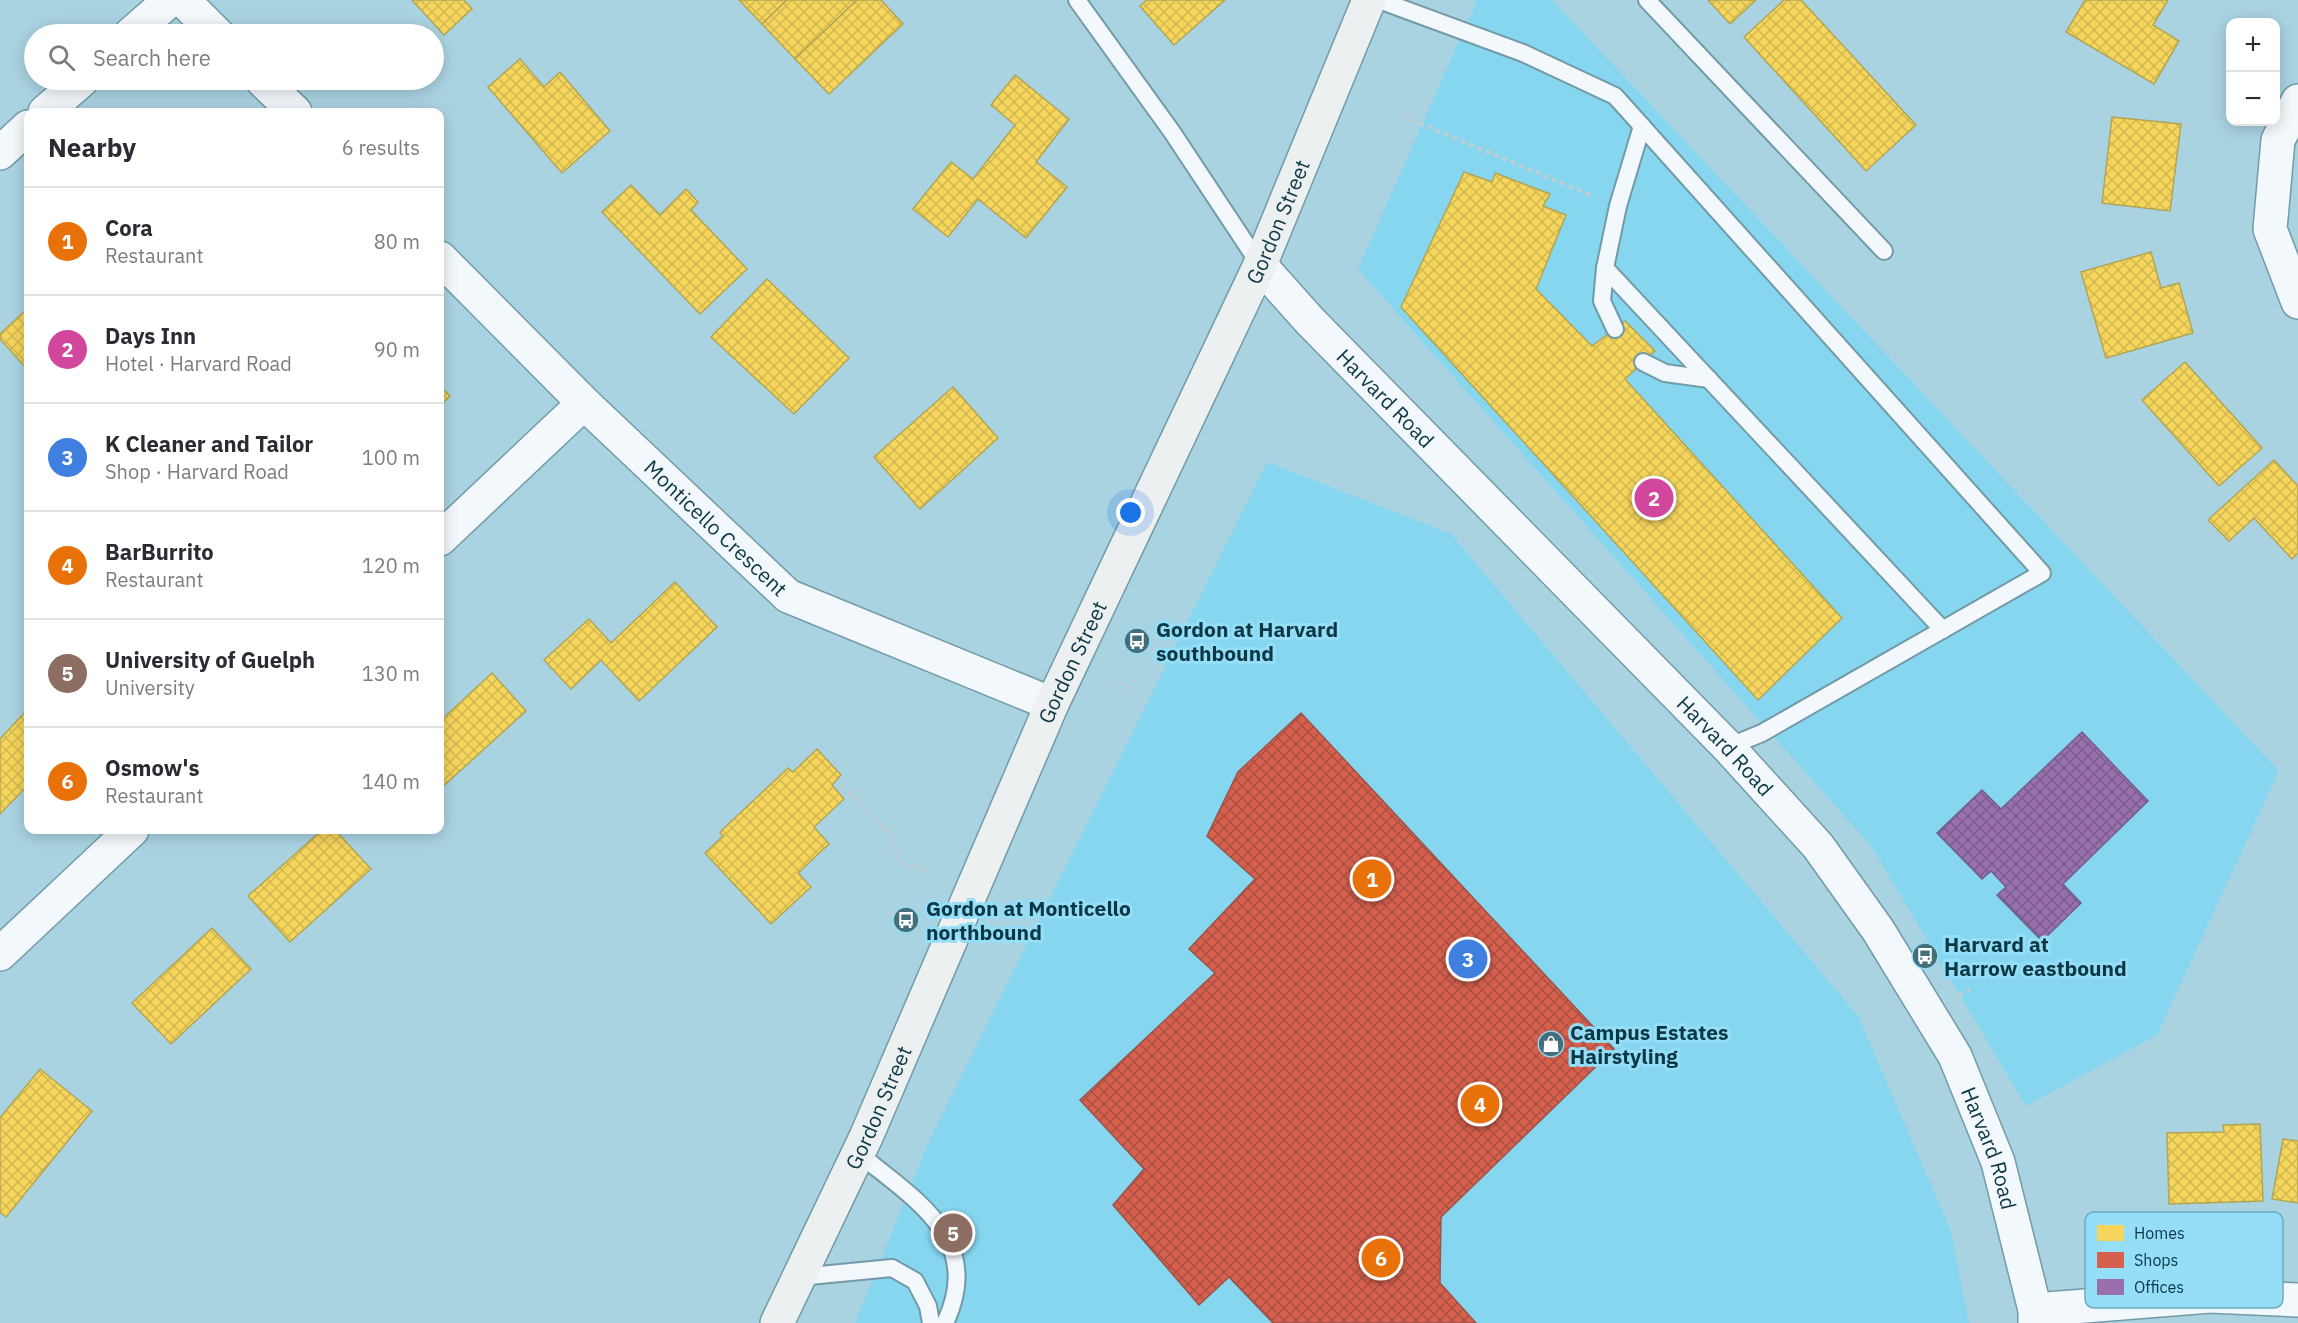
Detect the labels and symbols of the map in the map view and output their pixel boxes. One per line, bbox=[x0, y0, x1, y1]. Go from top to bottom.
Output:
street label: Gordon Street bbox=[1239, 155, 1316, 289]
street label: Harvard Road bbox=[1331, 342, 1441, 454]
street label: Monticello Crescent bbox=[638, 453, 794, 602]
pin: 2 bbox=[1634, 476, 1674, 520]
your location bbox=[1116, 498, 1145, 527]
street label: Gordon Street bbox=[1031, 596, 1113, 728]
place label: Gordon at Harvard southbound bbox=[1156, 615, 1338, 667]
bus stop icon: Gordon at Harvard southbound bbox=[1122, 626, 1152, 656]
street label: Harvard Road bbox=[1671, 689, 1780, 802]
pin: 1 bbox=[1352, 856, 1392, 902]
place label: Gordon at Monticello northbound bbox=[926, 894, 1131, 946]
bus stop icon: Gordon at Monticello northbound bbox=[891, 905, 921, 935]
place label: Harvard at Harrow eastbound bbox=[1944, 930, 2127, 982]
pin: 3 bbox=[1448, 936, 1488, 982]
bus stop icon: Harvard at Harrow eastbound bbox=[1910, 941, 1940, 971]
place label: Campus Estates Hairstyling bbox=[1570, 1018, 1729, 1070]
shop icon: Campus Estates Hairstyling bbox=[1536, 1029, 1566, 1059]
street label: Gordon Street bbox=[839, 1041, 918, 1174]
pin: 4 bbox=[1460, 1082, 1500, 1126]
street label: Harvard Road bbox=[1955, 1082, 2023, 1212]
pin: 5 bbox=[934, 1210, 972, 1256]
legend bbox=[2085, 1212, 2283, 1308]
text: Homes bbox=[2134, 1223, 2185, 1243]
pin: 6 bbox=[1362, 1236, 1400, 1280]
text: Shops bbox=[2134, 1250, 2178, 1270]
text: Offices bbox=[2134, 1277, 2184, 1297]

